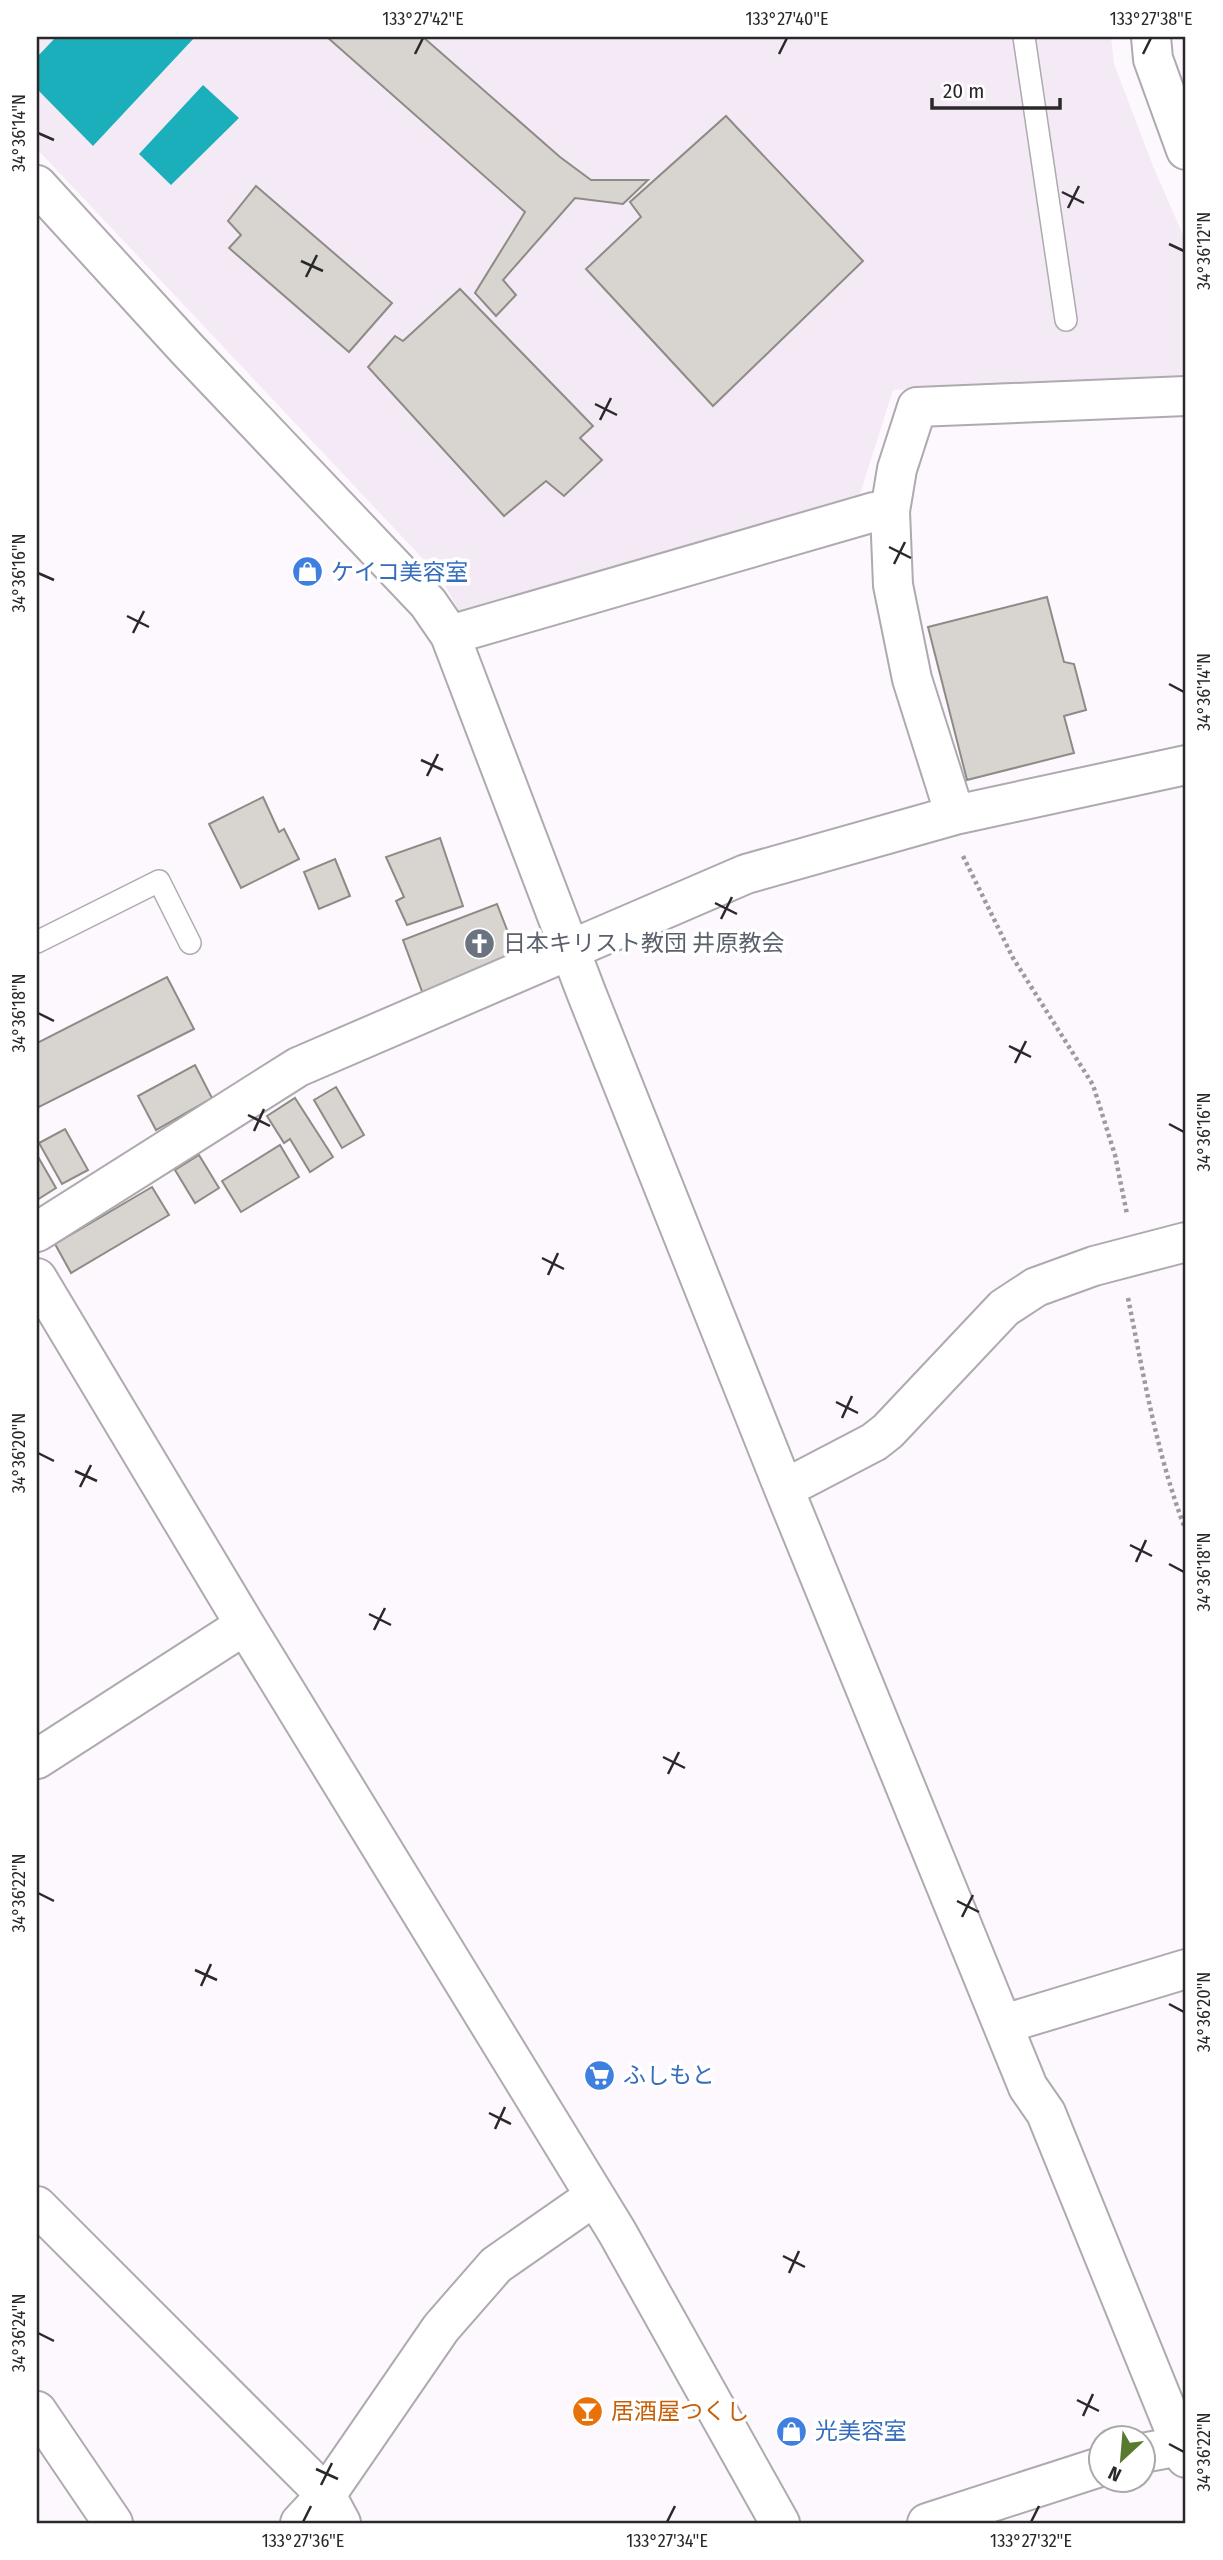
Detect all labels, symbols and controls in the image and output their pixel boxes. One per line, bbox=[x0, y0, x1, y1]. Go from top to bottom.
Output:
text: 133°27'42"E bbox=[382, 8, 464, 30]
text: 133°27'40"E bbox=[745, 8, 829, 30]
text: 133°27'38"E bbox=[1110, 8, 1192, 30]
scale bar bbox=[932, 66, 1060, 110]
text: 20 m bbox=[943, 78, 984, 104]
text: 34°36'14"N bbox=[8, 94, 30, 172]
text: 34°36'12"N bbox=[1193, 212, 1215, 290]
text: 34°36'16"N bbox=[8, 534, 30, 612]
shop icon: ケイコ美容室 bbox=[291, 555, 325, 589]
place label: ケイコ美容室 bbox=[331, 558, 469, 586]
text: 34°36'14"N bbox=[1193, 653, 1215, 731]
church icon: 日本キリスト教団 井原教会 bbox=[463, 926, 497, 960]
place label: 日本キリスト教団 井原教会 bbox=[503, 929, 784, 957]
text: 34°36'18"N bbox=[8, 974, 30, 1052]
text: 34°36'16"N bbox=[1193, 1093, 1215, 1171]
text: 34°36'20"N bbox=[8, 1413, 30, 1493]
text: 34°36'18"N bbox=[1193, 1533, 1215, 1611]
text: 34°36'22"N bbox=[8, 1853, 30, 1933]
text: 34°36'20"N bbox=[1193, 1972, 1215, 2052]
supermarket icon: ふしもと bbox=[583, 2058, 617, 2092]
place label: ふしもと bbox=[623, 2061, 715, 2089]
text: 34°36'24"N bbox=[8, 2294, 30, 2372]
bar icon: 居酒屋つくし bbox=[571, 2394, 605, 2428]
place label: 居酒屋つくし bbox=[611, 2397, 749, 2425]
text: 34°36'22"N bbox=[1193, 2412, 1215, 2492]
shop icon: 光美容室 bbox=[775, 2414, 809, 2448]
place label: 光美容室 bbox=[815, 2417, 907, 2445]
north arrow bbox=[1086, 2424, 1156, 2494]
text: N bbox=[1105, 2461, 1125, 2487]
text: 133°27'36"E bbox=[262, 2530, 344, 2552]
text: 133°27'34"E bbox=[626, 2530, 708, 2552]
text: 133°27'32"E bbox=[990, 2530, 1072, 2552]

